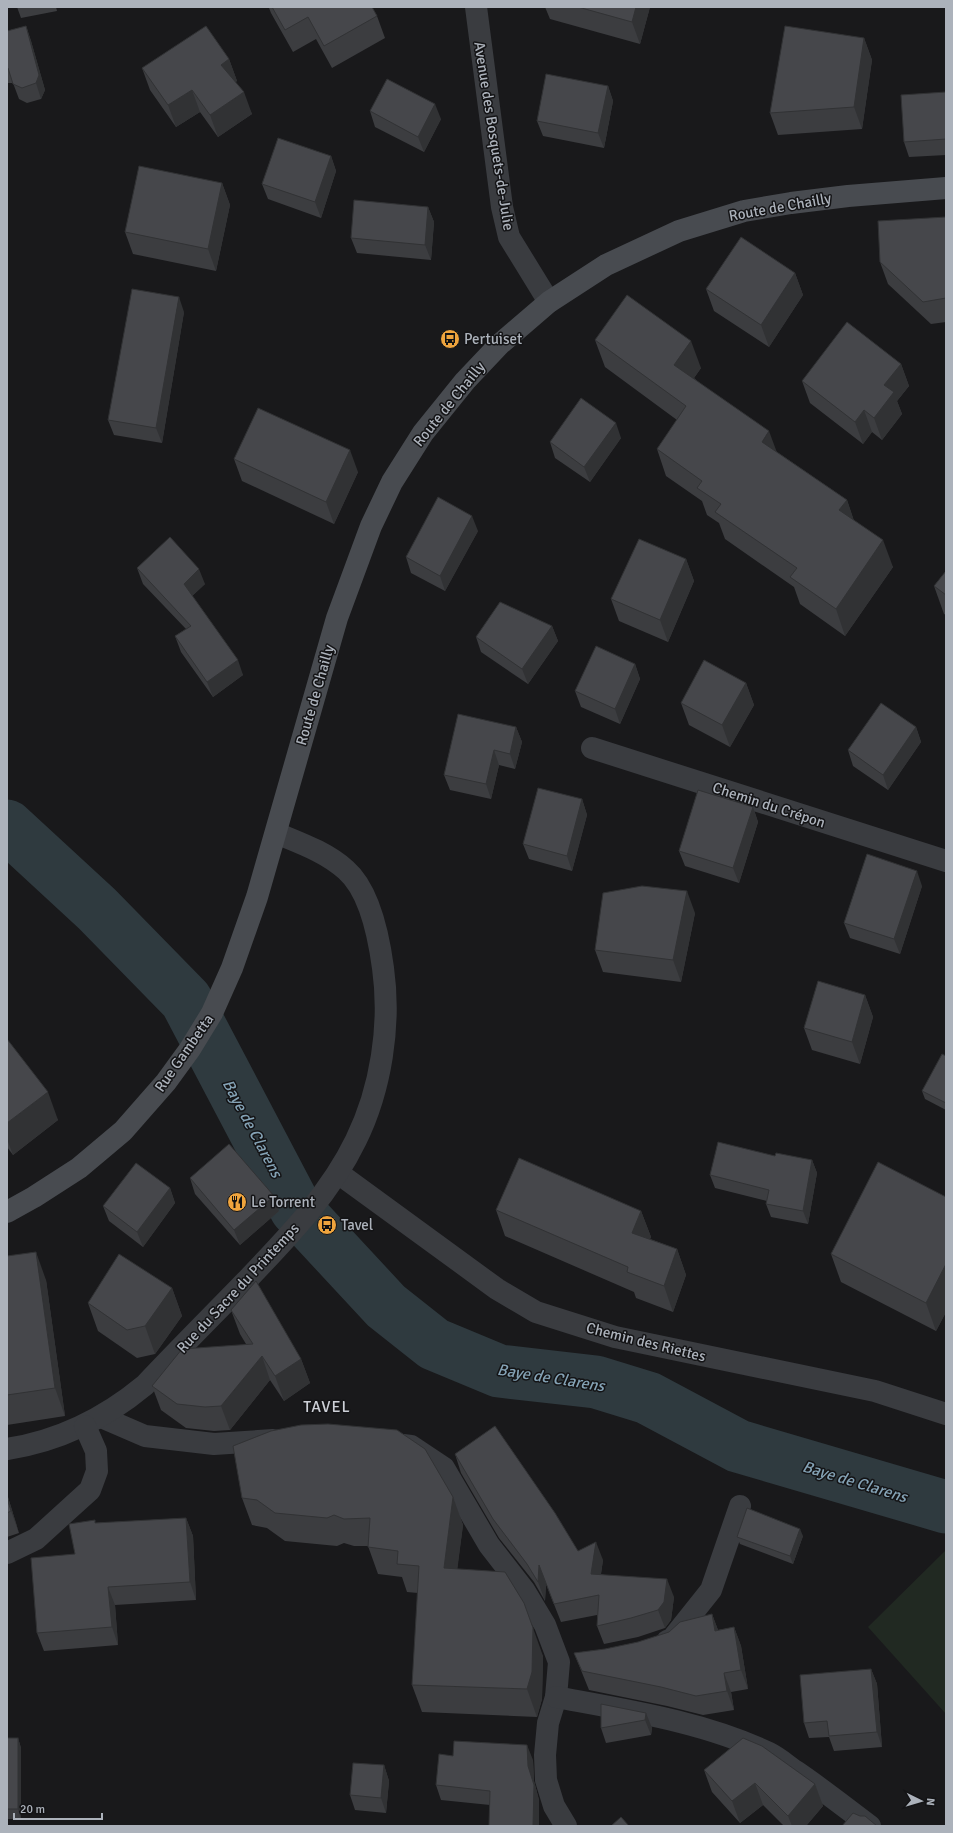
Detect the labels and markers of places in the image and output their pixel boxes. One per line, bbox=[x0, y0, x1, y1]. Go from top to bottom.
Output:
bus stop icon: Pertuiset bbox=[439, 328, 461, 350]
place label: Pertuiset bbox=[464, 330, 522, 348]
restaurant icon: Le Torrent bbox=[226, 1191, 248, 1213]
place label: Le Torrent bbox=[251, 1193, 315, 1211]
bus stop icon: Tavel bbox=[316, 1214, 338, 1236]
place label: Tavel bbox=[341, 1216, 373, 1234]

